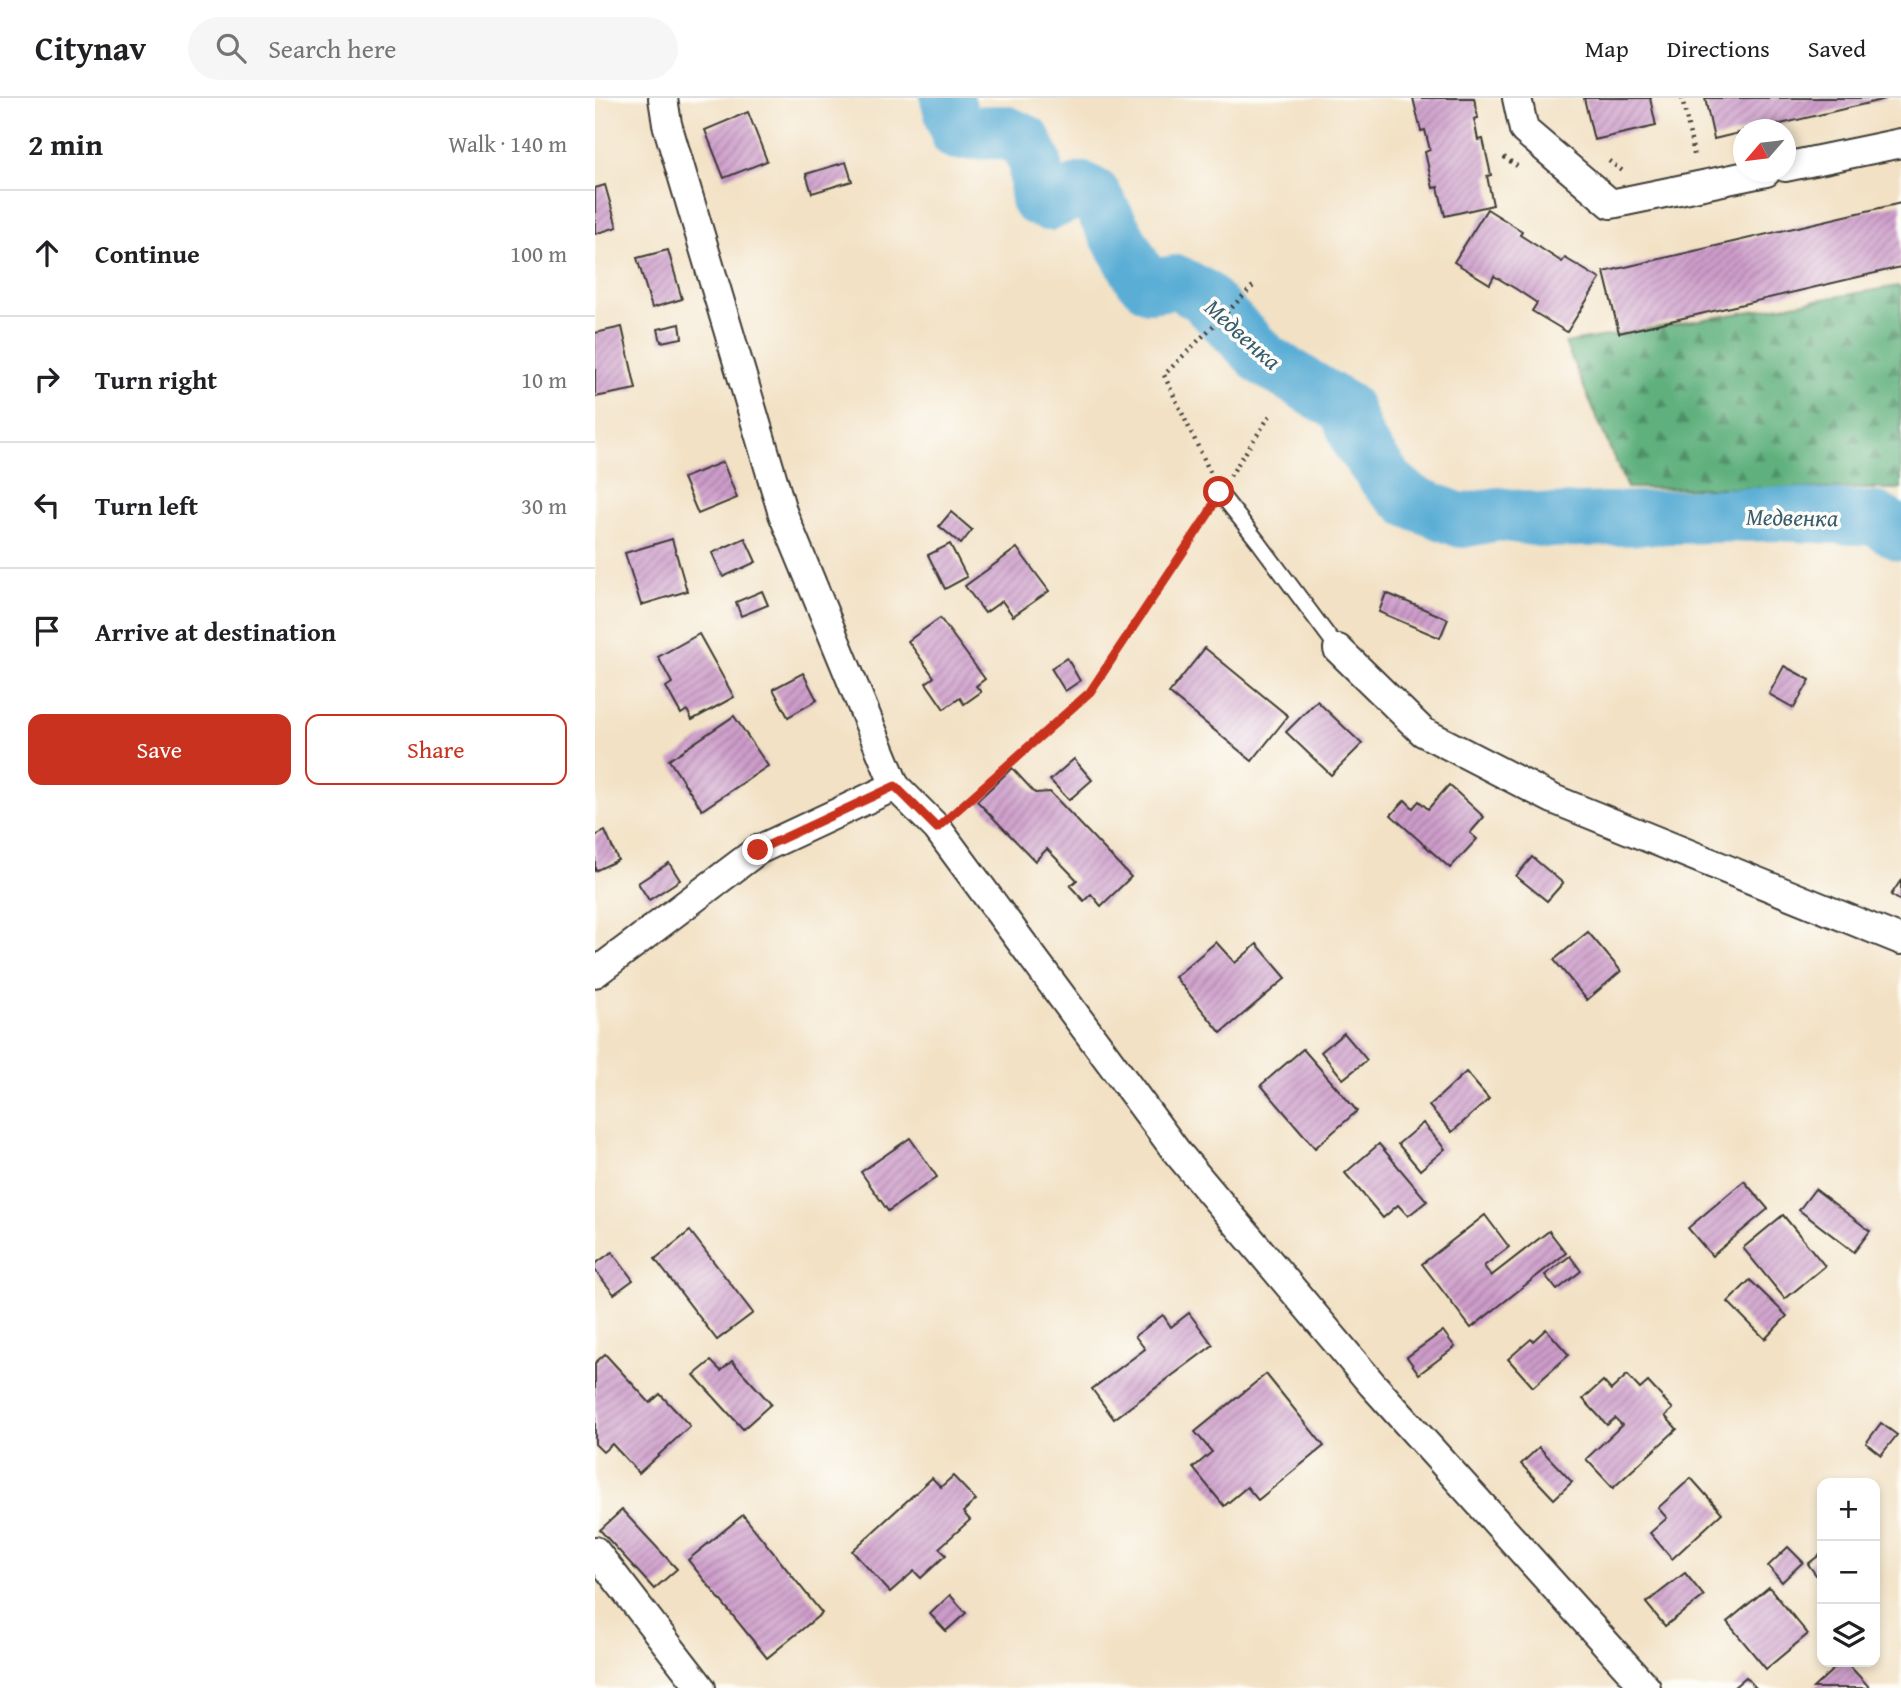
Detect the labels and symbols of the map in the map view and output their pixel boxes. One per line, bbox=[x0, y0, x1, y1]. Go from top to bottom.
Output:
north arrow bbox=[1733, 119, 1796, 182]
water label: Медвенка bbox=[1197, 290, 1289, 378]
route start bbox=[1203, 476, 1234, 507]
water label: Медвенка bbox=[1746, 499, 1838, 535]
route end bbox=[742, 834, 773, 865]

